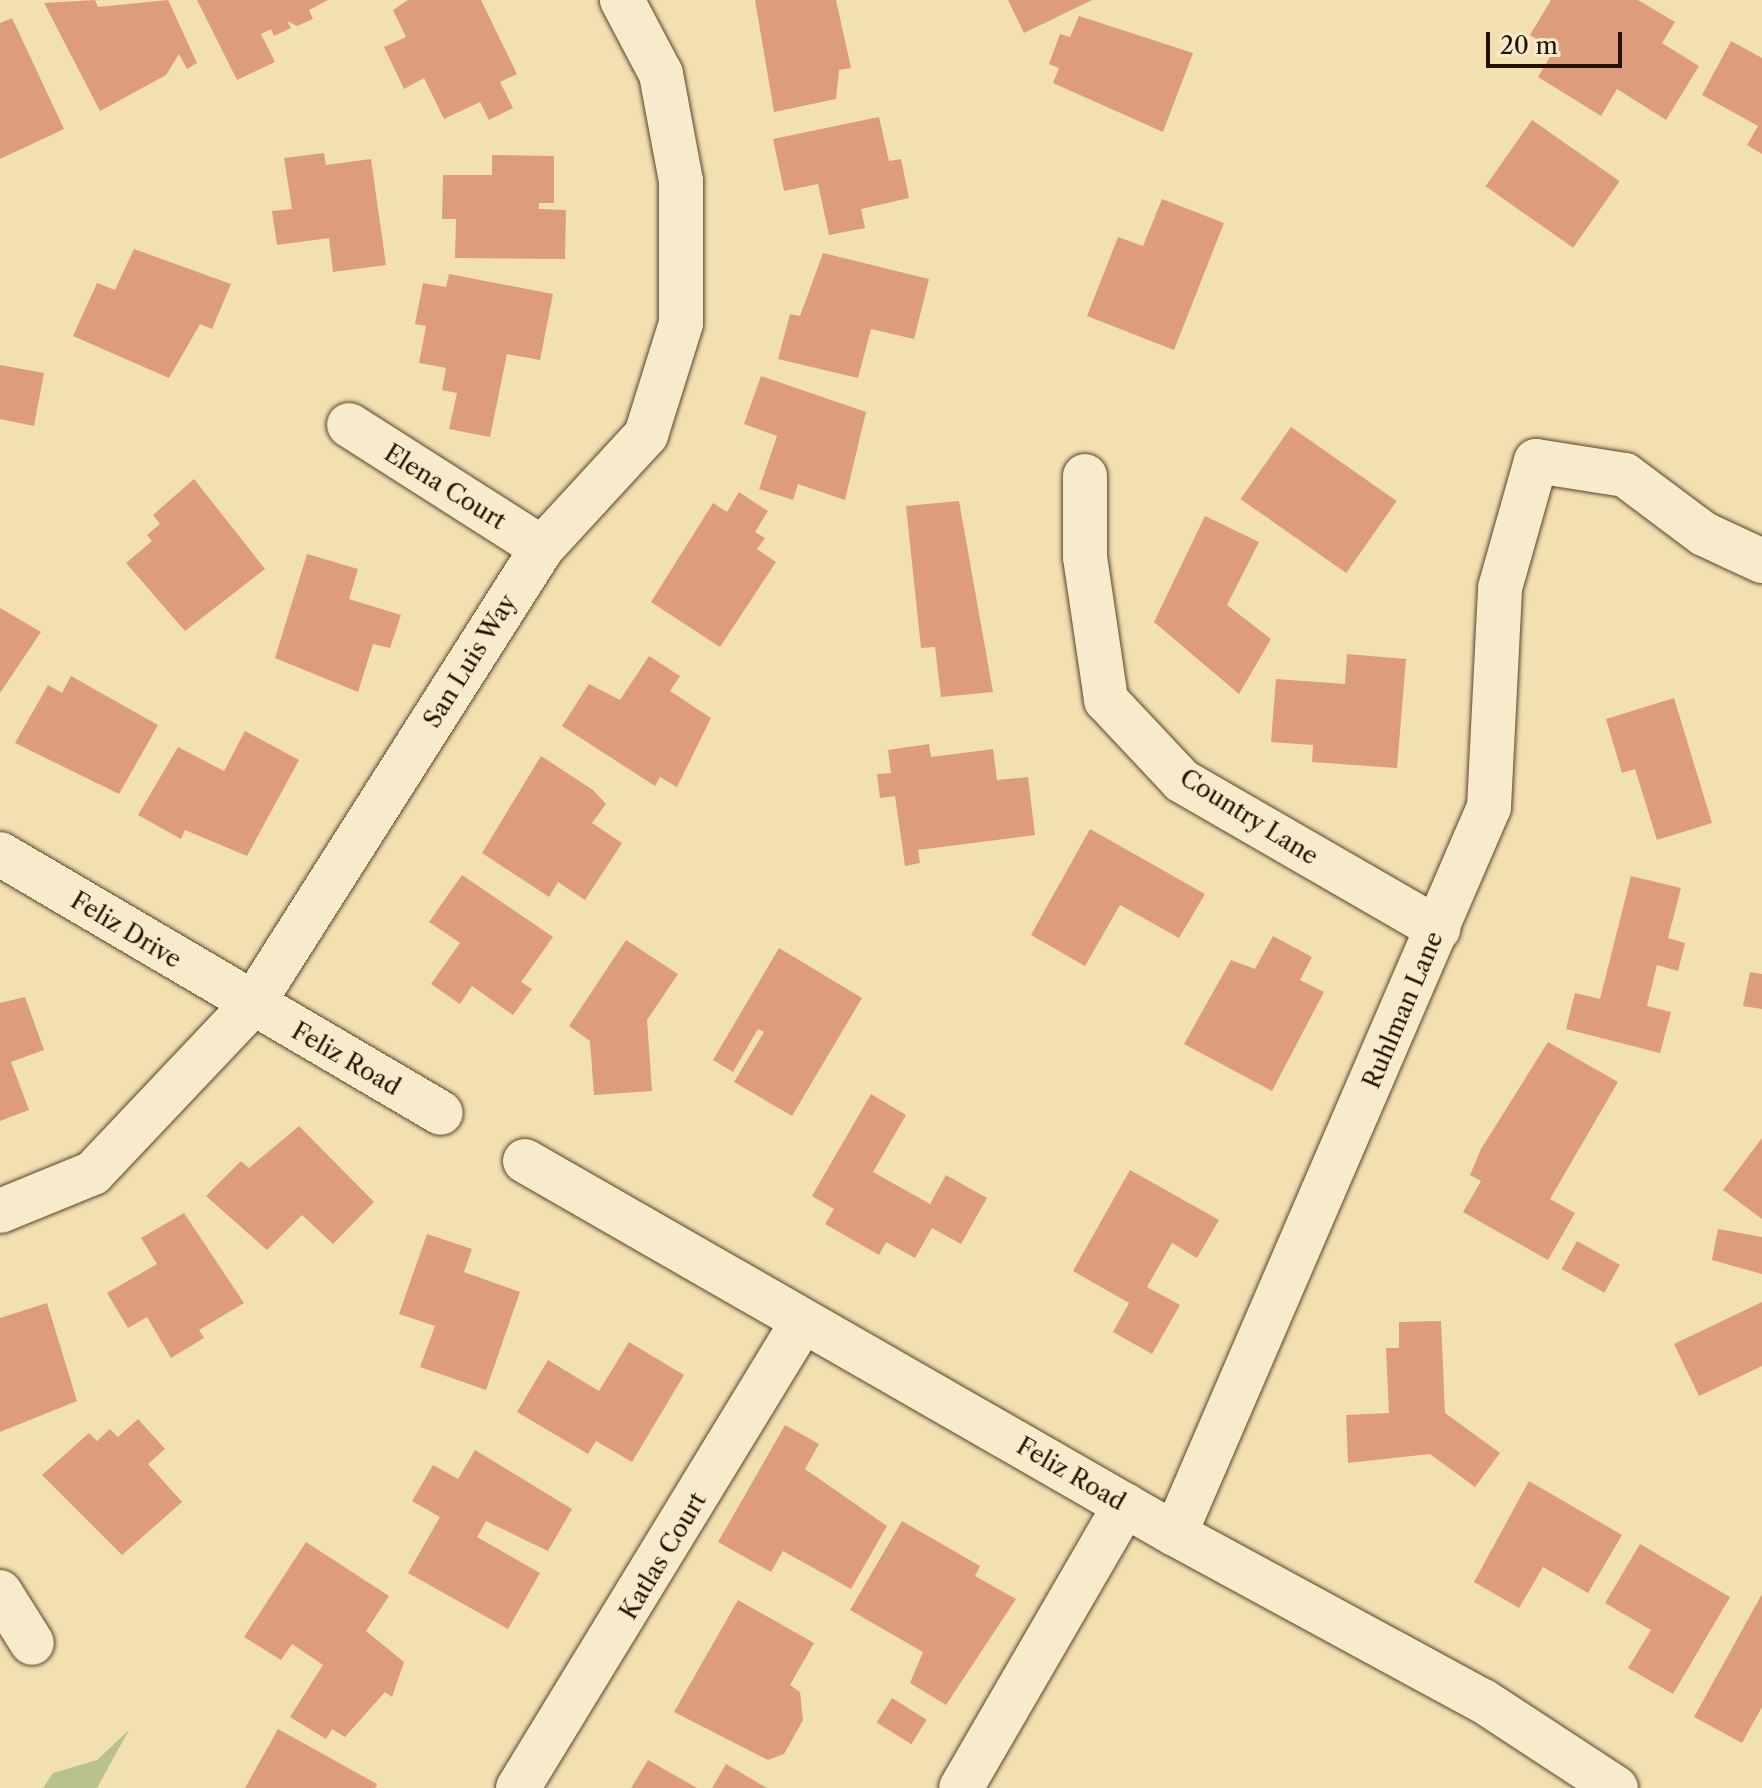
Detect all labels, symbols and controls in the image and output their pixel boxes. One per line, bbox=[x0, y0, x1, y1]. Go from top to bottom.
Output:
scale bar bbox=[1490, 16, 1626, 66]
text: 20 m bbox=[1500, 31, 1558, 60]
street label: Elena Court bbox=[379, 438, 511, 536]
street label: San Luis Way bbox=[417, 589, 523, 733]
street label: Country Lane bbox=[1174, 763, 1324, 871]
street label: Feliz Drive bbox=[66, 886, 186, 974]
street label: Ruhlman Lane bbox=[1357, 927, 1449, 1093]
street label: Feliz Road bbox=[287, 1016, 405, 1102]
street label: Feliz Road bbox=[1012, 1431, 1130, 1517]
street label: Katlas Court bbox=[614, 1487, 712, 1625]

